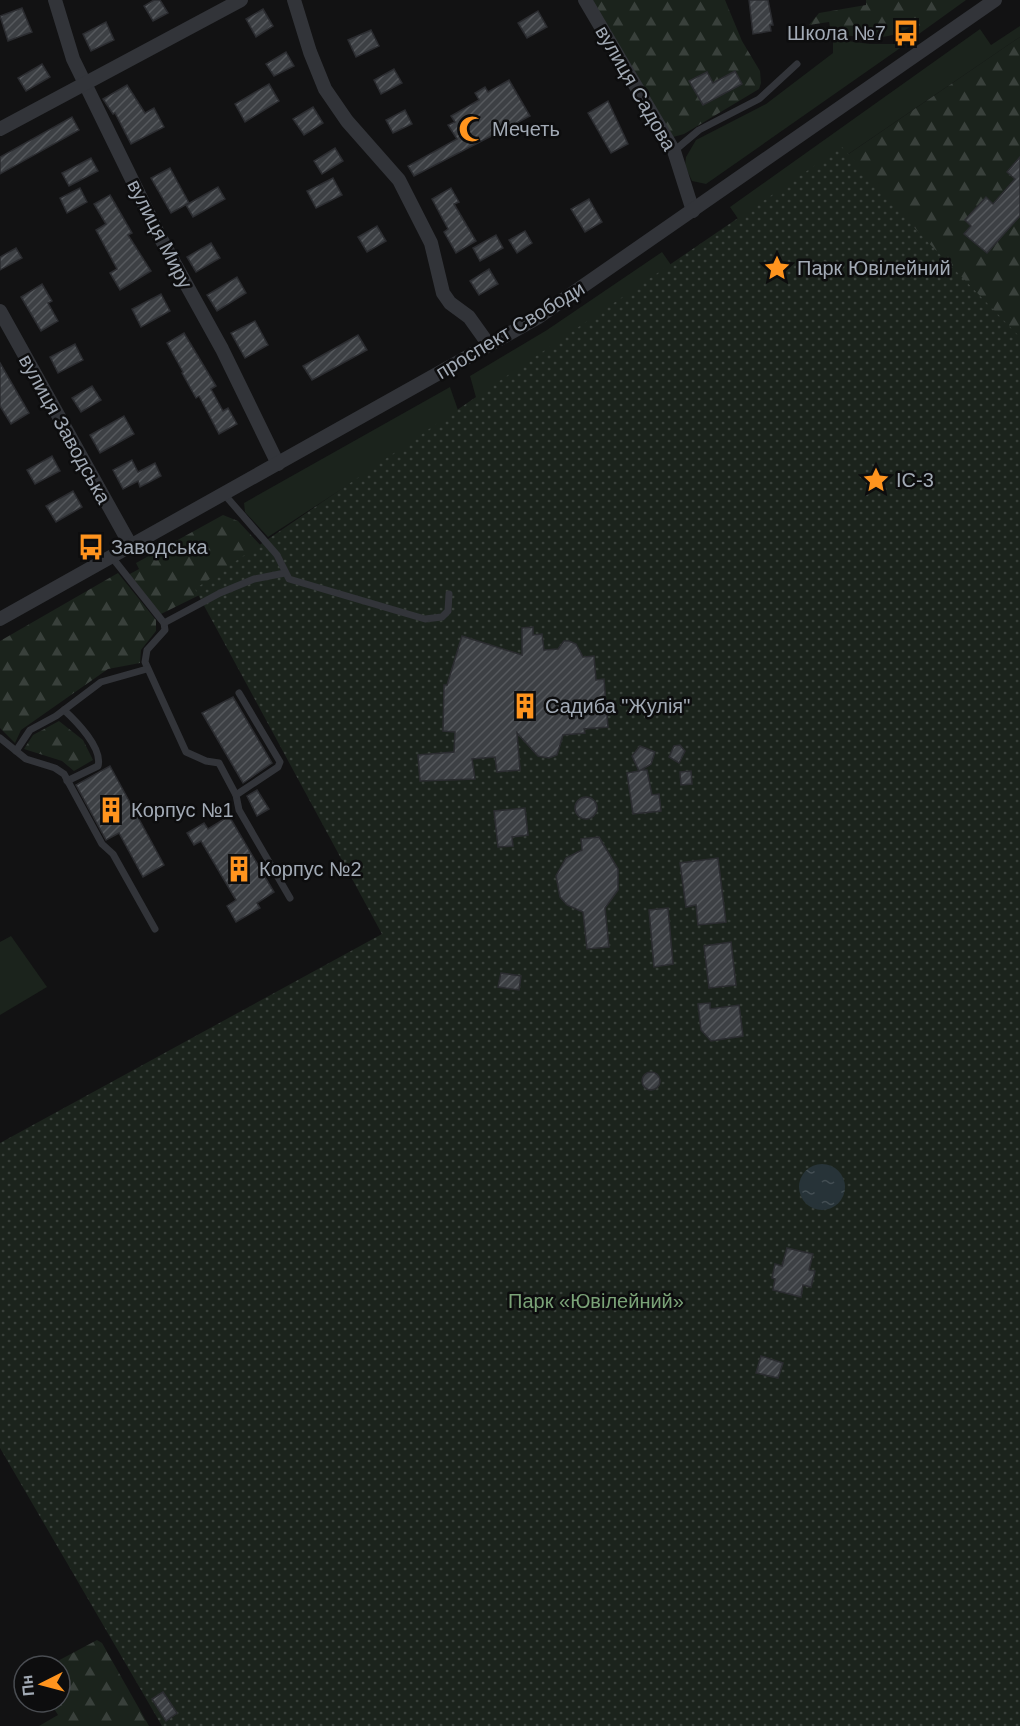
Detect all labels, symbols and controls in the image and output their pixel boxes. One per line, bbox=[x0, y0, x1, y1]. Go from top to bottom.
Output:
bus stop icon: Школа №7 bbox=[891, 18, 921, 48]
street label: вулиця Садова bbox=[591, 22, 681, 155]
place label: Школа №7 bbox=[787, 22, 886, 44]
mosque icon: Мечеть bbox=[457, 114, 487, 144]
place label: Мечеть bbox=[492, 118, 560, 140]
street label: вулиця Миру bbox=[123, 176, 197, 292]
place icon: Парк Ювілейний bbox=[762, 253, 792, 283]
place label: Парк Ювілейний bbox=[797, 257, 951, 279]
street label: проспект Свободи bbox=[432, 277, 588, 383]
street label: вулиця Заводська bbox=[15, 351, 116, 508]
place icon: ІС-3 bbox=[861, 465, 891, 495]
place label: ІС-3 bbox=[896, 469, 934, 491]
bus stop icon: Заводська bbox=[76, 532, 106, 562]
place label: Заводська bbox=[111, 536, 209, 558]
building icon: Садиба "Жулія" bbox=[510, 691, 540, 721]
place label: Садиба "Жулія" bbox=[545, 695, 690, 717]
building icon: Корпус №1 bbox=[96, 795, 126, 825]
place label: Корпус №1 bbox=[131, 799, 234, 821]
building icon: Корпус №2 bbox=[224, 854, 254, 884]
place label: Корпус №2 bbox=[259, 858, 362, 880]
park label: Парк «Ювілейний» bbox=[508, 1290, 684, 1312]
north arrow bbox=[12, 1654, 72, 1714]
text: Пн bbox=[18, 1674, 37, 1697]

